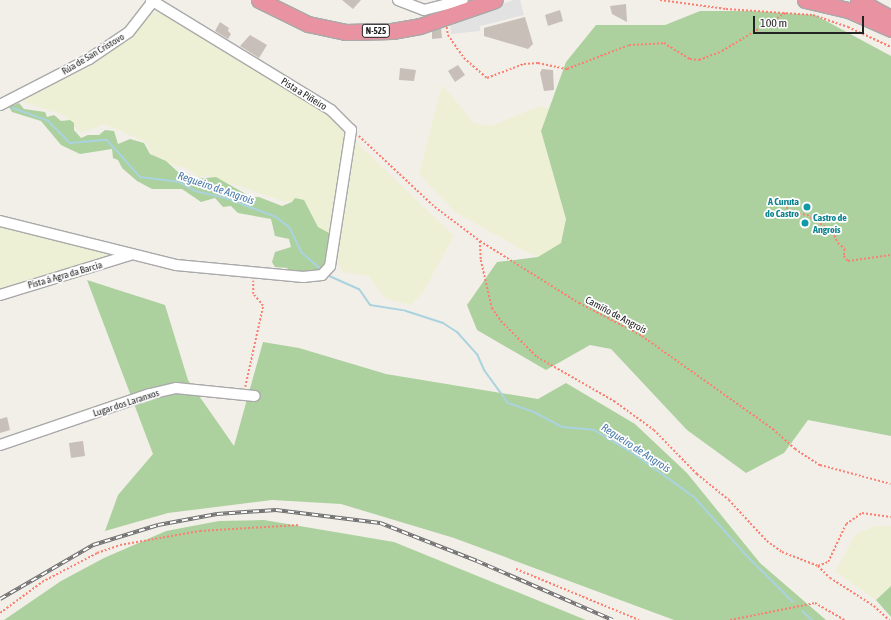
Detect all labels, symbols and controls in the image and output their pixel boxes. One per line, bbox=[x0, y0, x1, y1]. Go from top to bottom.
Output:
scale bar bbox=[755, 8, 866, 34]
text: 100 m bbox=[760, 16, 787, 30]
road number: N-525 bbox=[361, 24, 391, 38]
street label: Rúa de San Cristovo bbox=[60, 31, 126, 77]
street label: Pista a Piñeiro bbox=[279, 75, 329, 113]
water label: Regueiro de Angrois bbox=[176, 169, 256, 207]
place label: A Curuta do Castro bbox=[765, 195, 799, 218]
marker: A Curuta do Castro bbox=[802, 202, 812, 212]
place label: Castro de Angrois bbox=[813, 211, 847, 234]
marker: Castro de Angrois bbox=[800, 218, 810, 228]
street label: Pista á Agra da Barcia bbox=[26, 259, 104, 291]
street label: Camiño de Angrois bbox=[583, 294, 649, 336]
street label: Lugar dos Laranxos bbox=[91, 387, 161, 419]
water label: Regueiro de Angrois bbox=[599, 421, 673, 475]

